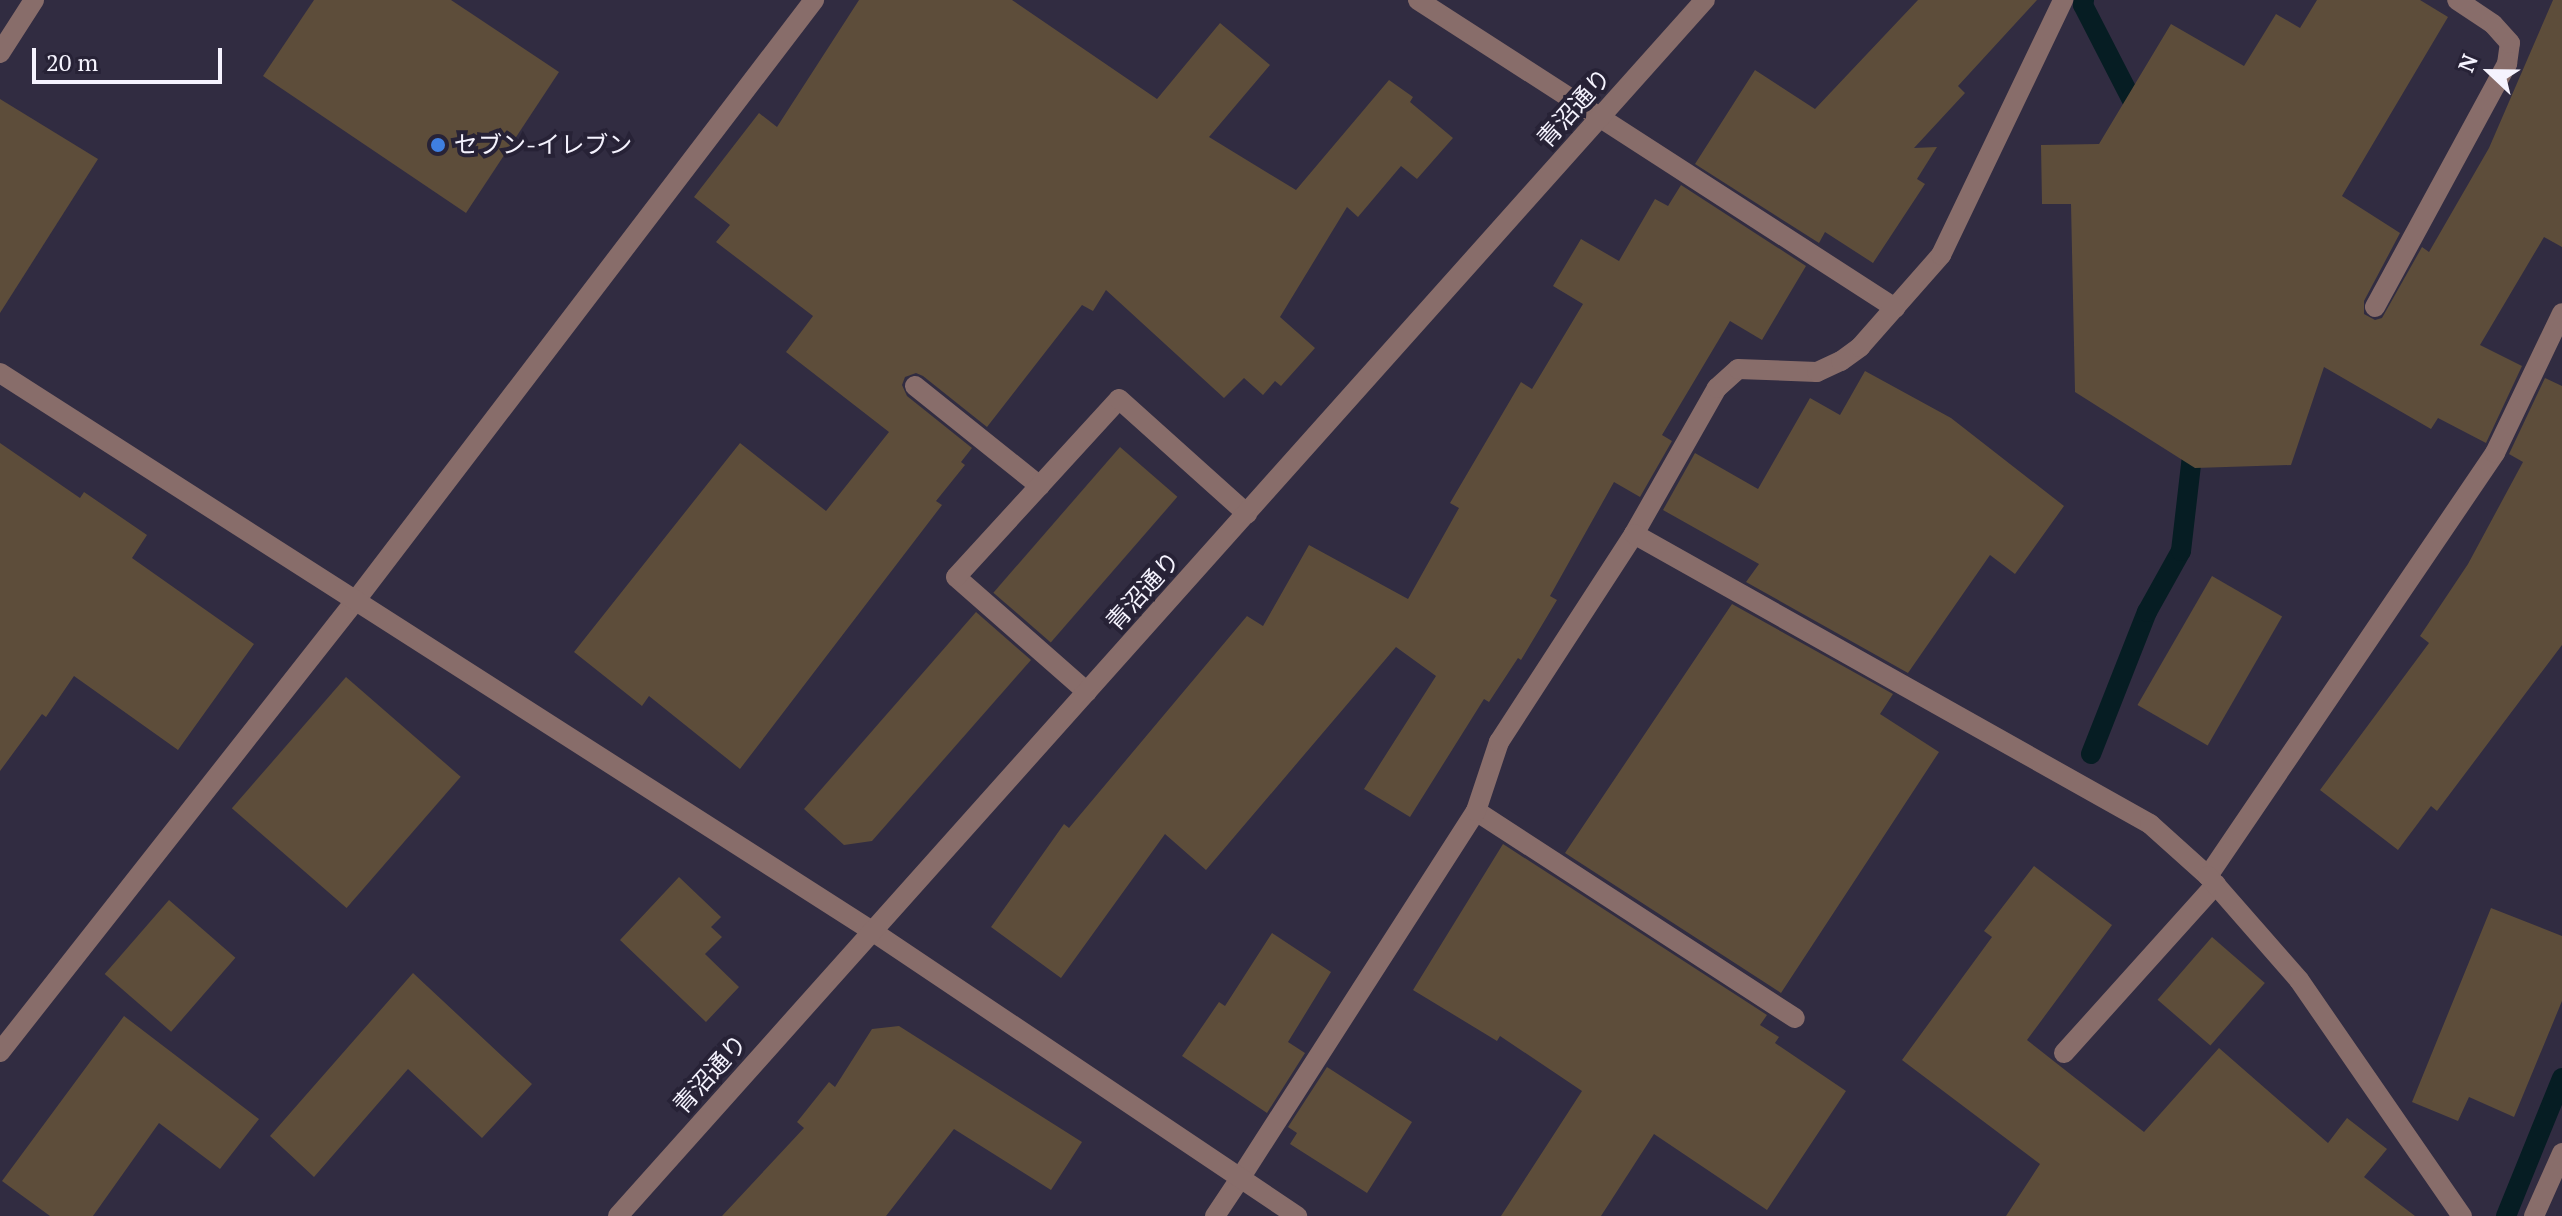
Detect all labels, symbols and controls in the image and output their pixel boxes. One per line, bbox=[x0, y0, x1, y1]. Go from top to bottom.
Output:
scale bar bbox=[36, 32, 226, 82]
north arrow bbox=[2450, 32, 2530, 112]
text: 20 m bbox=[46, 46, 98, 78]
text: N bbox=[2451, 50, 2484, 76]
street label: 青沼通り bbox=[1531, 63, 1617, 153]
place label: セブン-イレブン bbox=[454, 131, 632, 159]
marker: セブン-イレブン bbox=[429, 136, 447, 154]
street label: 青沼通り bbox=[1100, 546, 1186, 636]
street label: 青沼通り bbox=[667, 1029, 753, 1119]

